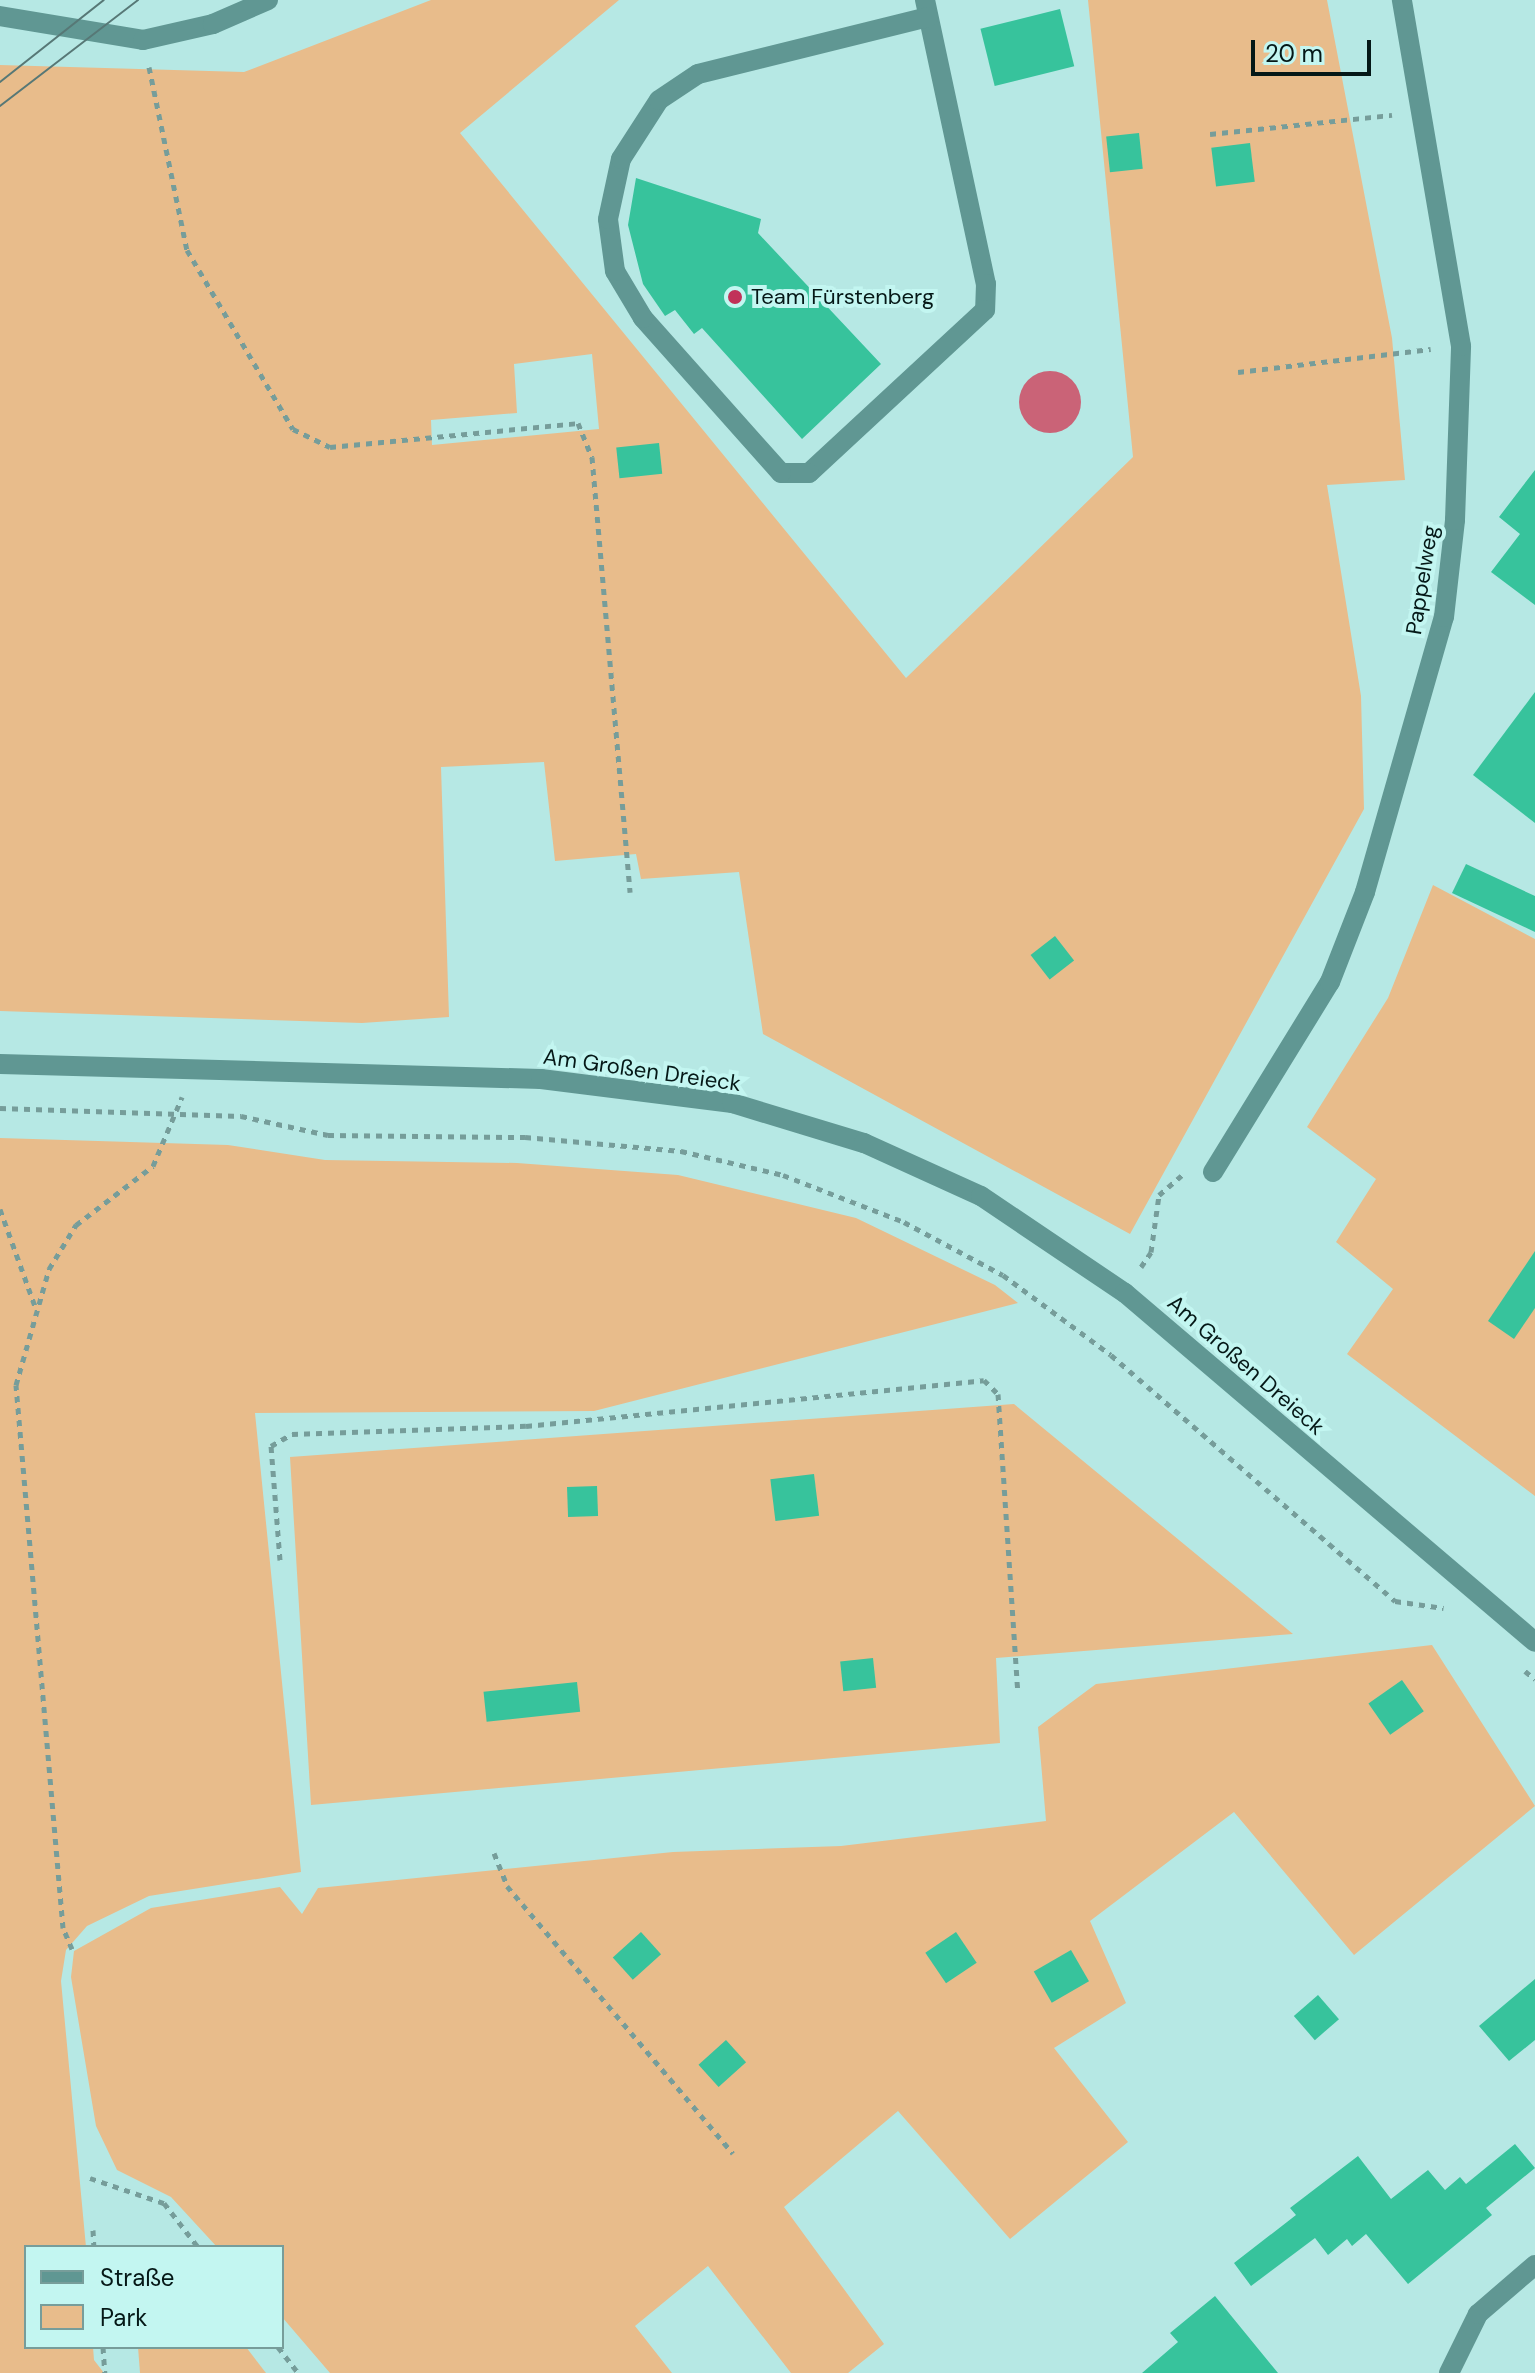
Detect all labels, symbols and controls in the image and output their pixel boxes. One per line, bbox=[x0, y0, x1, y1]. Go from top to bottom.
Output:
scale bar bbox=[1255, 24, 1375, 74]
text: 20 m bbox=[1265, 38, 1323, 69]
place label: Team Fürstenberg bbox=[751, 284, 934, 310]
marker: Team Fürstenberg bbox=[726, 288, 744, 306]
street label: Pappelweg bbox=[1400, 523, 1444, 637]
street label: Am Großen Dreieck bbox=[541, 1043, 743, 1097]
street label: Am Großen Dreieck bbox=[1162, 1290, 1330, 1440]
legend bbox=[24, 2245, 284, 2349]
text: Straße bbox=[100, 2262, 174, 2293]
text: Park bbox=[100, 2302, 147, 2333]

